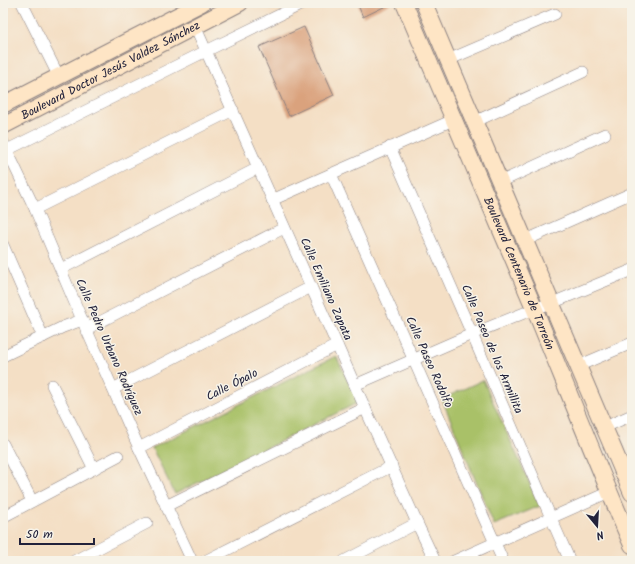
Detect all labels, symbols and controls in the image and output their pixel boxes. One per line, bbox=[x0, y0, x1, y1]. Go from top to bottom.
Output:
street label: Boulevard Doctor Jesús Valdez Sánchez bbox=[18, 16, 203, 125]
street label: Boulevard Centenario de Torreón bbox=[479, 194, 560, 353]
street label: Calle Emiliano Zapata bbox=[295, 234, 357, 344]
street label: Calle Pedro Urbano Rodríguez bbox=[70, 275, 148, 419]
street label: Calle Paseo de los Armillita bbox=[456, 281, 528, 417]
street label: Calle Paseo Rodolfo bbox=[400, 313, 458, 411]
street label: Calle Ópalo bbox=[203, 364, 261, 406]
north arrow bbox=[577, 506, 617, 546]
scale bar bbox=[20, 520, 94, 546]
text: 50 m bbox=[26, 525, 53, 544]
text: N bbox=[594, 525, 606, 544]

